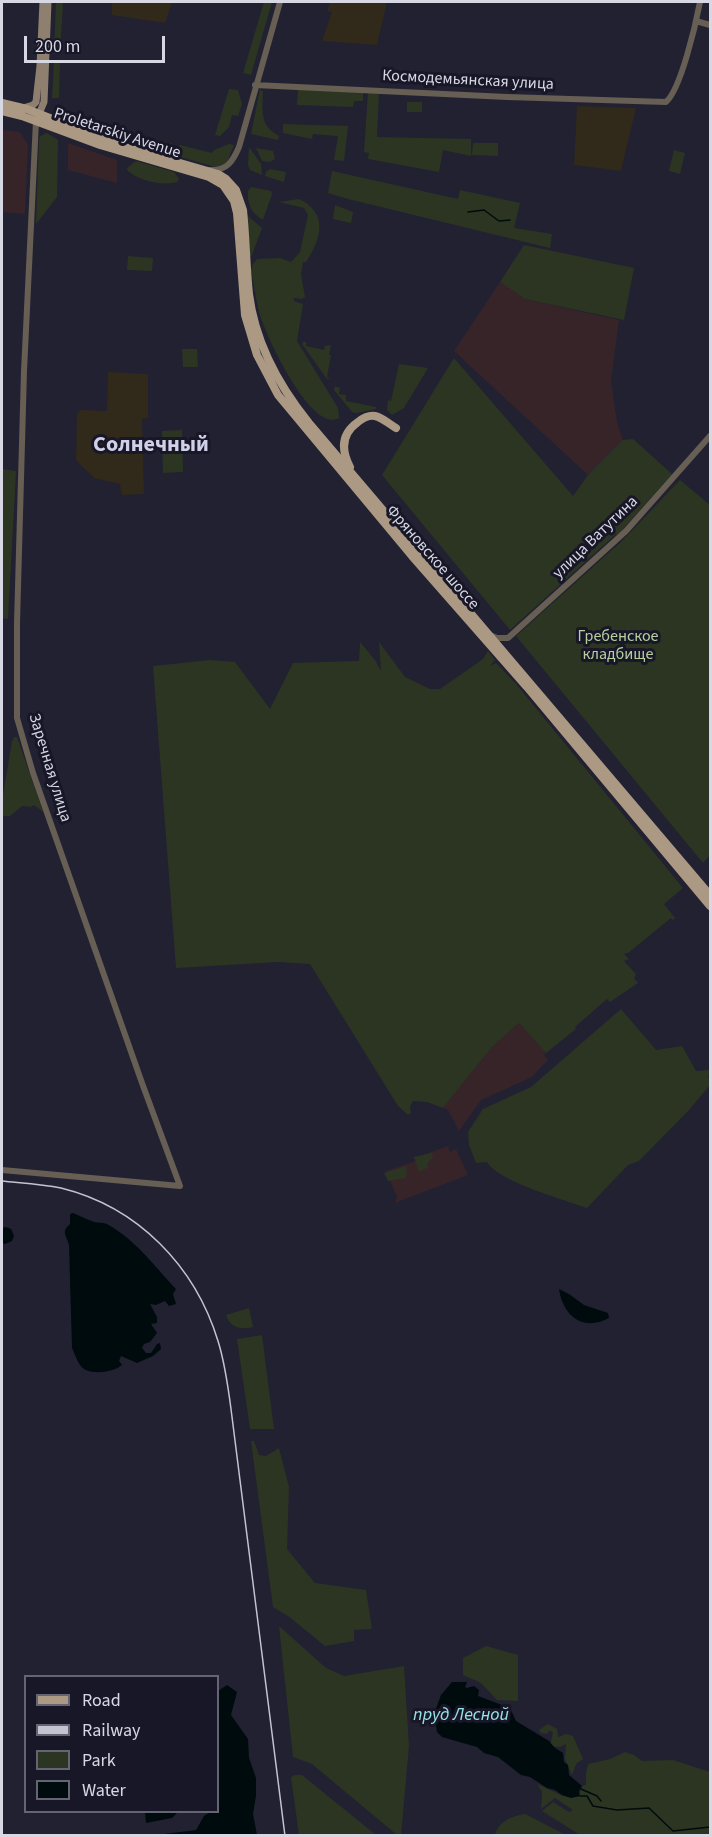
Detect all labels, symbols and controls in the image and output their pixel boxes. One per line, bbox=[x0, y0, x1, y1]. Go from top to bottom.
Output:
scale bar bbox=[27, 24, 168, 62]
text: 200 m bbox=[35, 34, 80, 59]
street label: Космодемьянская улица bbox=[382, 67, 554, 95]
street label: Proletarskiy Avenue bbox=[51, 104, 183, 164]
district label: Солнечный bbox=[93, 433, 209, 459]
street label: улица Ватутина bbox=[550, 493, 642, 583]
street label: Фряновское шоссе bbox=[382, 502, 482, 614]
park label: Гребенское кладбище bbox=[577, 627, 659, 665]
street label: Заречная улица bbox=[23, 711, 75, 825]
legend bbox=[24, 1675, 219, 1813]
text: Road bbox=[82, 1688, 121, 1713]
water label: пруд Лесной bbox=[413, 1705, 509, 1727]
text: Railway bbox=[82, 1718, 141, 1743]
text: Park bbox=[82, 1748, 116, 1773]
text: Water bbox=[82, 1778, 126, 1803]

